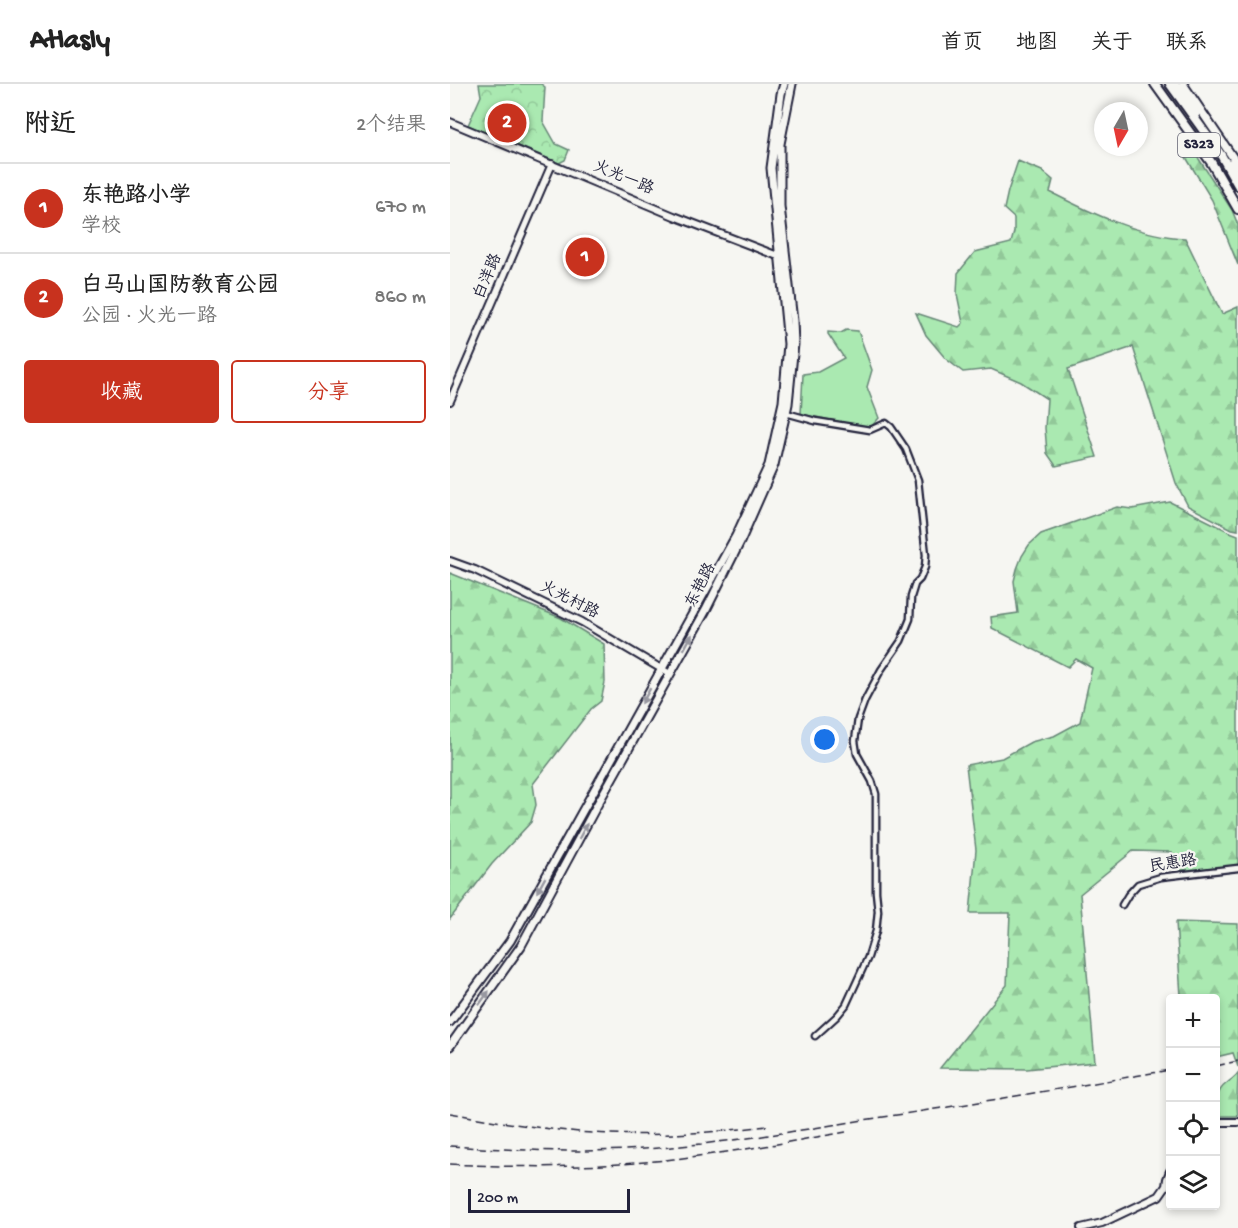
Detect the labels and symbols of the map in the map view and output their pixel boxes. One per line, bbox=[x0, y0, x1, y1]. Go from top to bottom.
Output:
pin: 2 bbox=[488, 100, 526, 146]
north arrow bbox=[1094, 102, 1148, 156]
road number: S323 bbox=[1178, 133, 1220, 157]
street label: 火光一路 bbox=[590, 156, 657, 200]
pin: 1 bbox=[566, 234, 604, 279]
street label: 白洋路 bbox=[469, 250, 507, 303]
street label: 东艳路 bbox=[681, 559, 721, 612]
street label: 火光村路 bbox=[536, 576, 603, 624]
one-way arrow bbox=[683, 633, 693, 650]
one-way arrow bbox=[641, 688, 651, 705]
your location bbox=[810, 725, 839, 754]
one-way arrow bbox=[578, 822, 588, 839]
street label: 民惠路 bbox=[1147, 850, 1198, 878]
one-way arrow bbox=[536, 877, 546, 894]
one-way arrow bbox=[478, 991, 490, 1007]
scale bar bbox=[468, 1186, 630, 1214]

